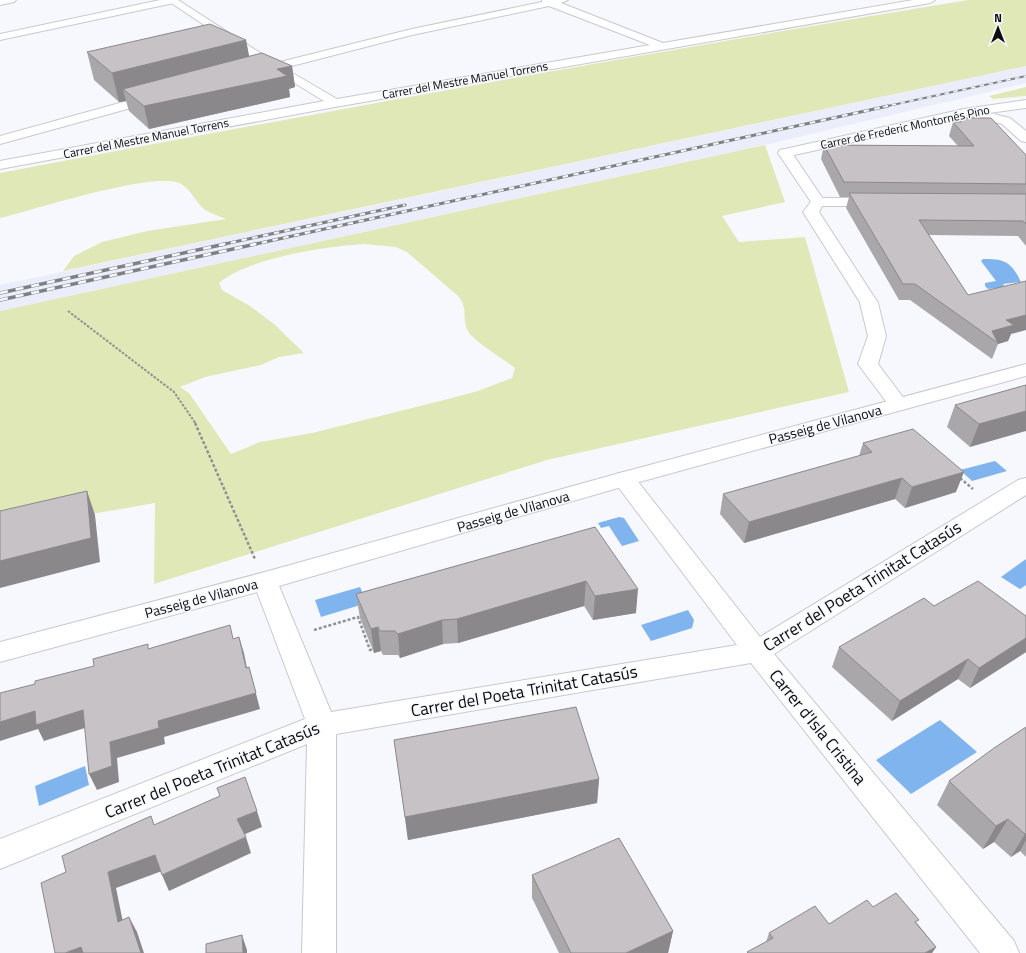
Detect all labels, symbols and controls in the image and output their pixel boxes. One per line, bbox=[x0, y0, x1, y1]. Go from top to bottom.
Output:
north arrow bbox=[978, 8, 1018, 48]
text: N bbox=[994, 10, 1002, 26]
street label: Carrer del Mestre Manuel Torrens bbox=[381, 56, 550, 104]
street label: Carrer de Frederic Montornés Pino bbox=[819, 100, 991, 154]
street label: Carrer del Mestre Manuel Torrens bbox=[62, 113, 231, 163]
street label: Passeig de Vilanova bbox=[766, 399, 884, 449]
street label: Passeig de Vilanova bbox=[454, 485, 572, 537]
street label: Carrer del Poeta Trinitat Catasús bbox=[758, 514, 966, 658]
street label: Passeig de Vilanova bbox=[142, 573, 260, 623]
street label: Carrer del Poeta Trinitat Catasús bbox=[409, 658, 639, 724]
street label: Carrer d'Isla Cristina bbox=[763, 663, 873, 791]
street label: Carrer del Poeta Trinitat Catasús bbox=[101, 715, 323, 825]

